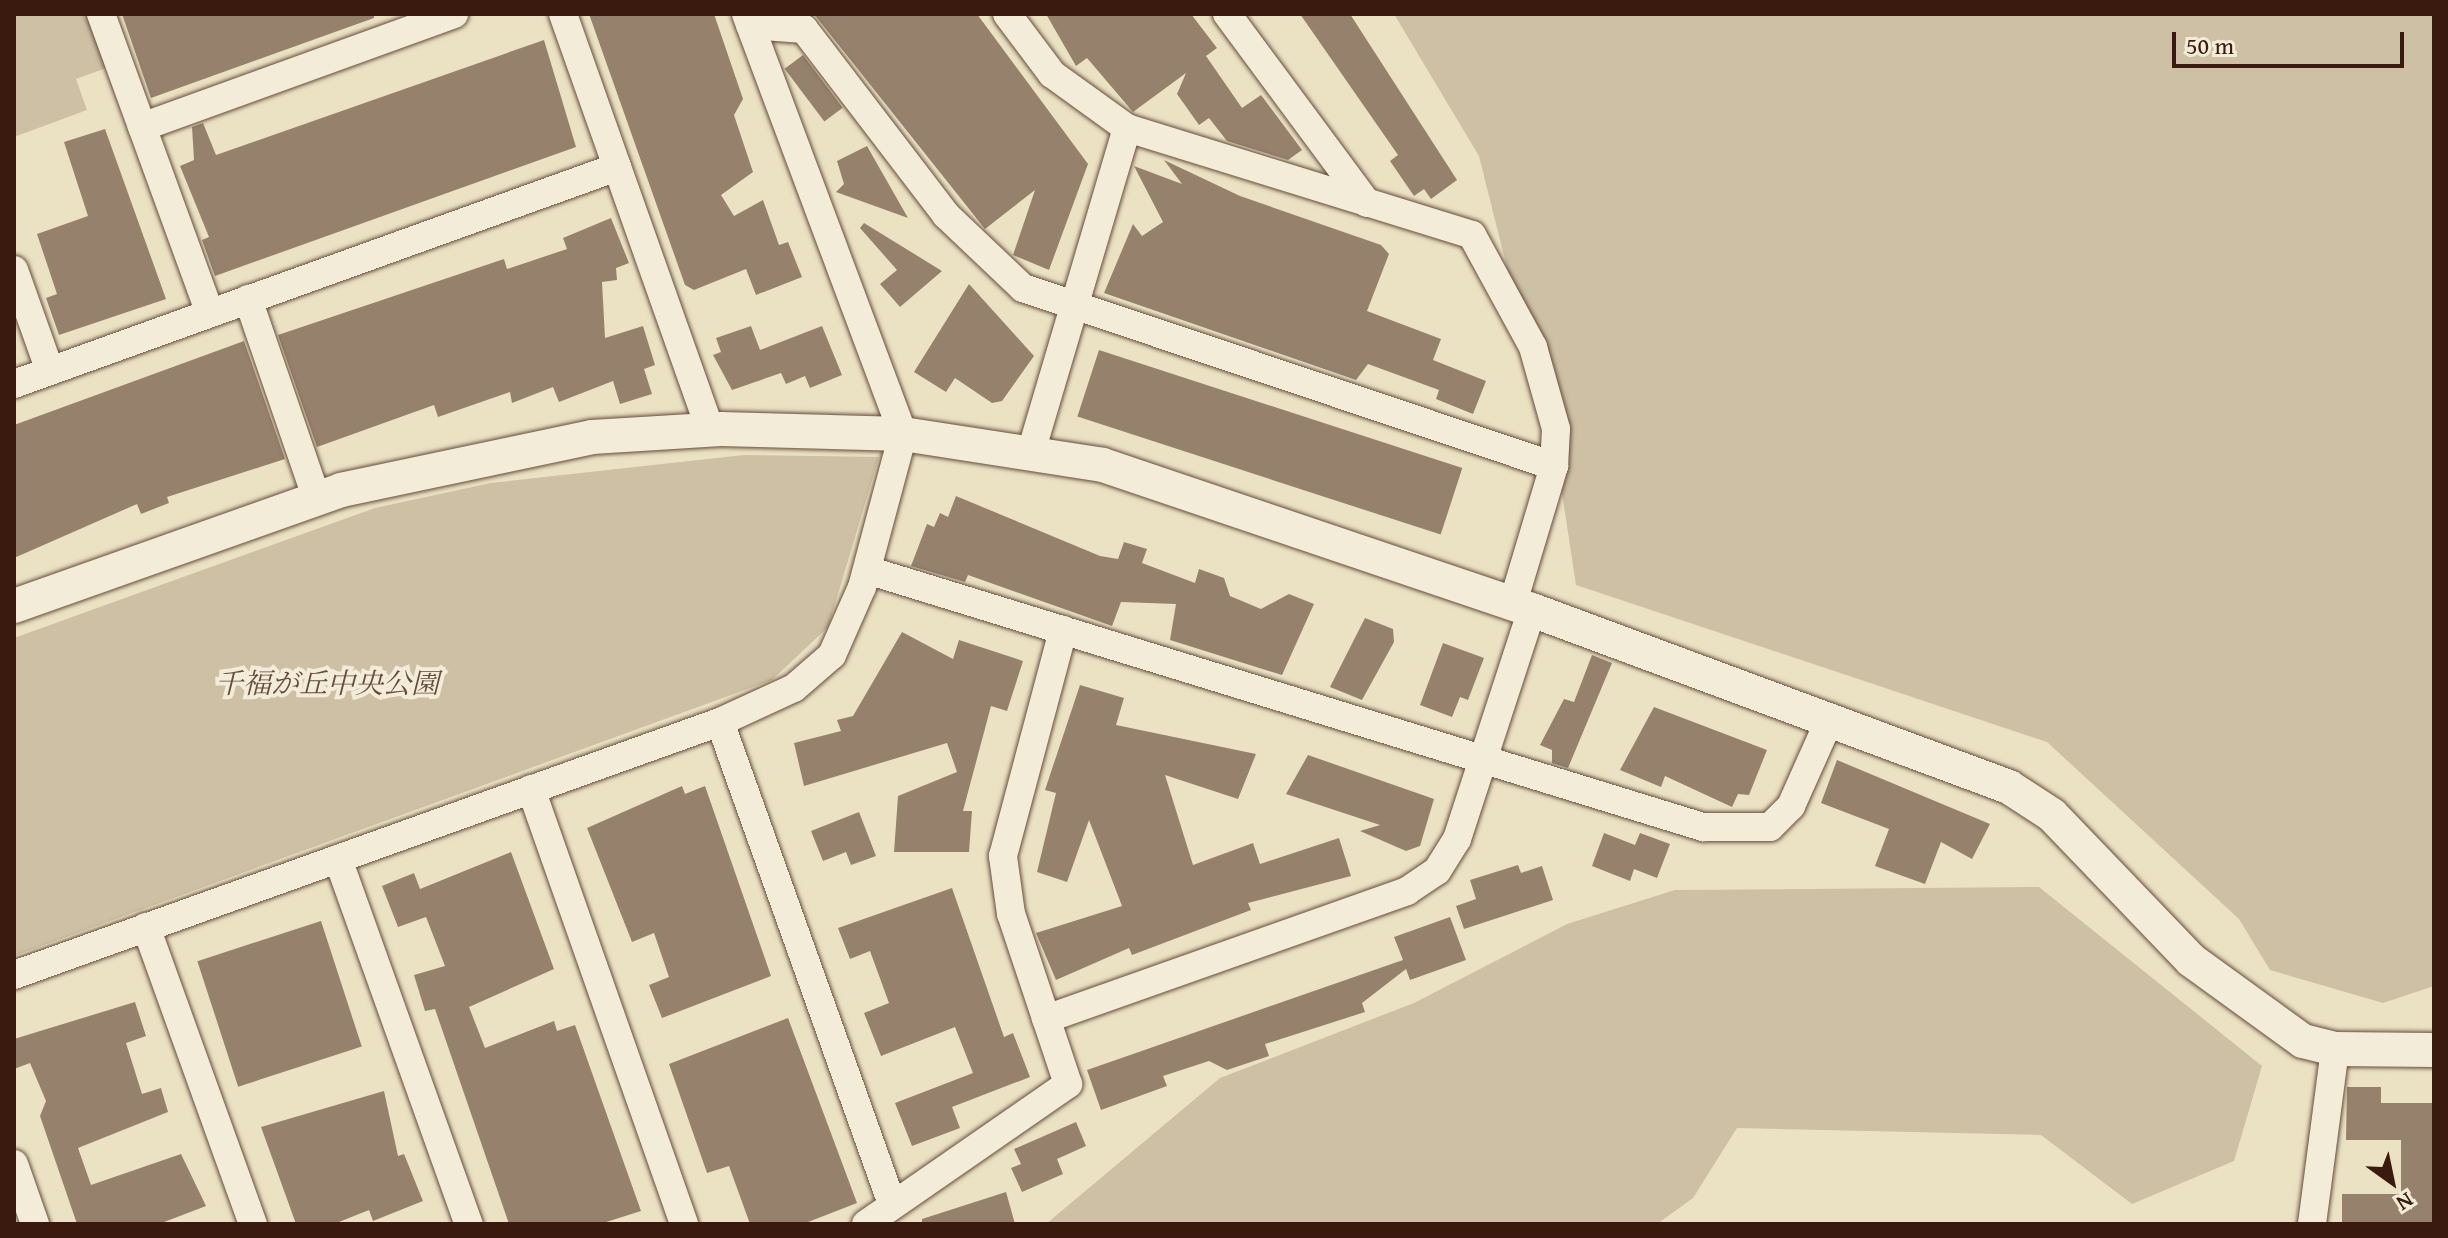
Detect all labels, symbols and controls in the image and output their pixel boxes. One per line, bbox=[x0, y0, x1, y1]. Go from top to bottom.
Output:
scale bar bbox=[2176, 16, 2408, 66]
text: 50 m bbox=[2186, 28, 2234, 63]
park label: 千福が丘中央公園 bbox=[215, 666, 439, 700]
north arrow bbox=[2352, 1142, 2432, 1222]
text: N bbox=[2390, 1185, 2420, 1220]

